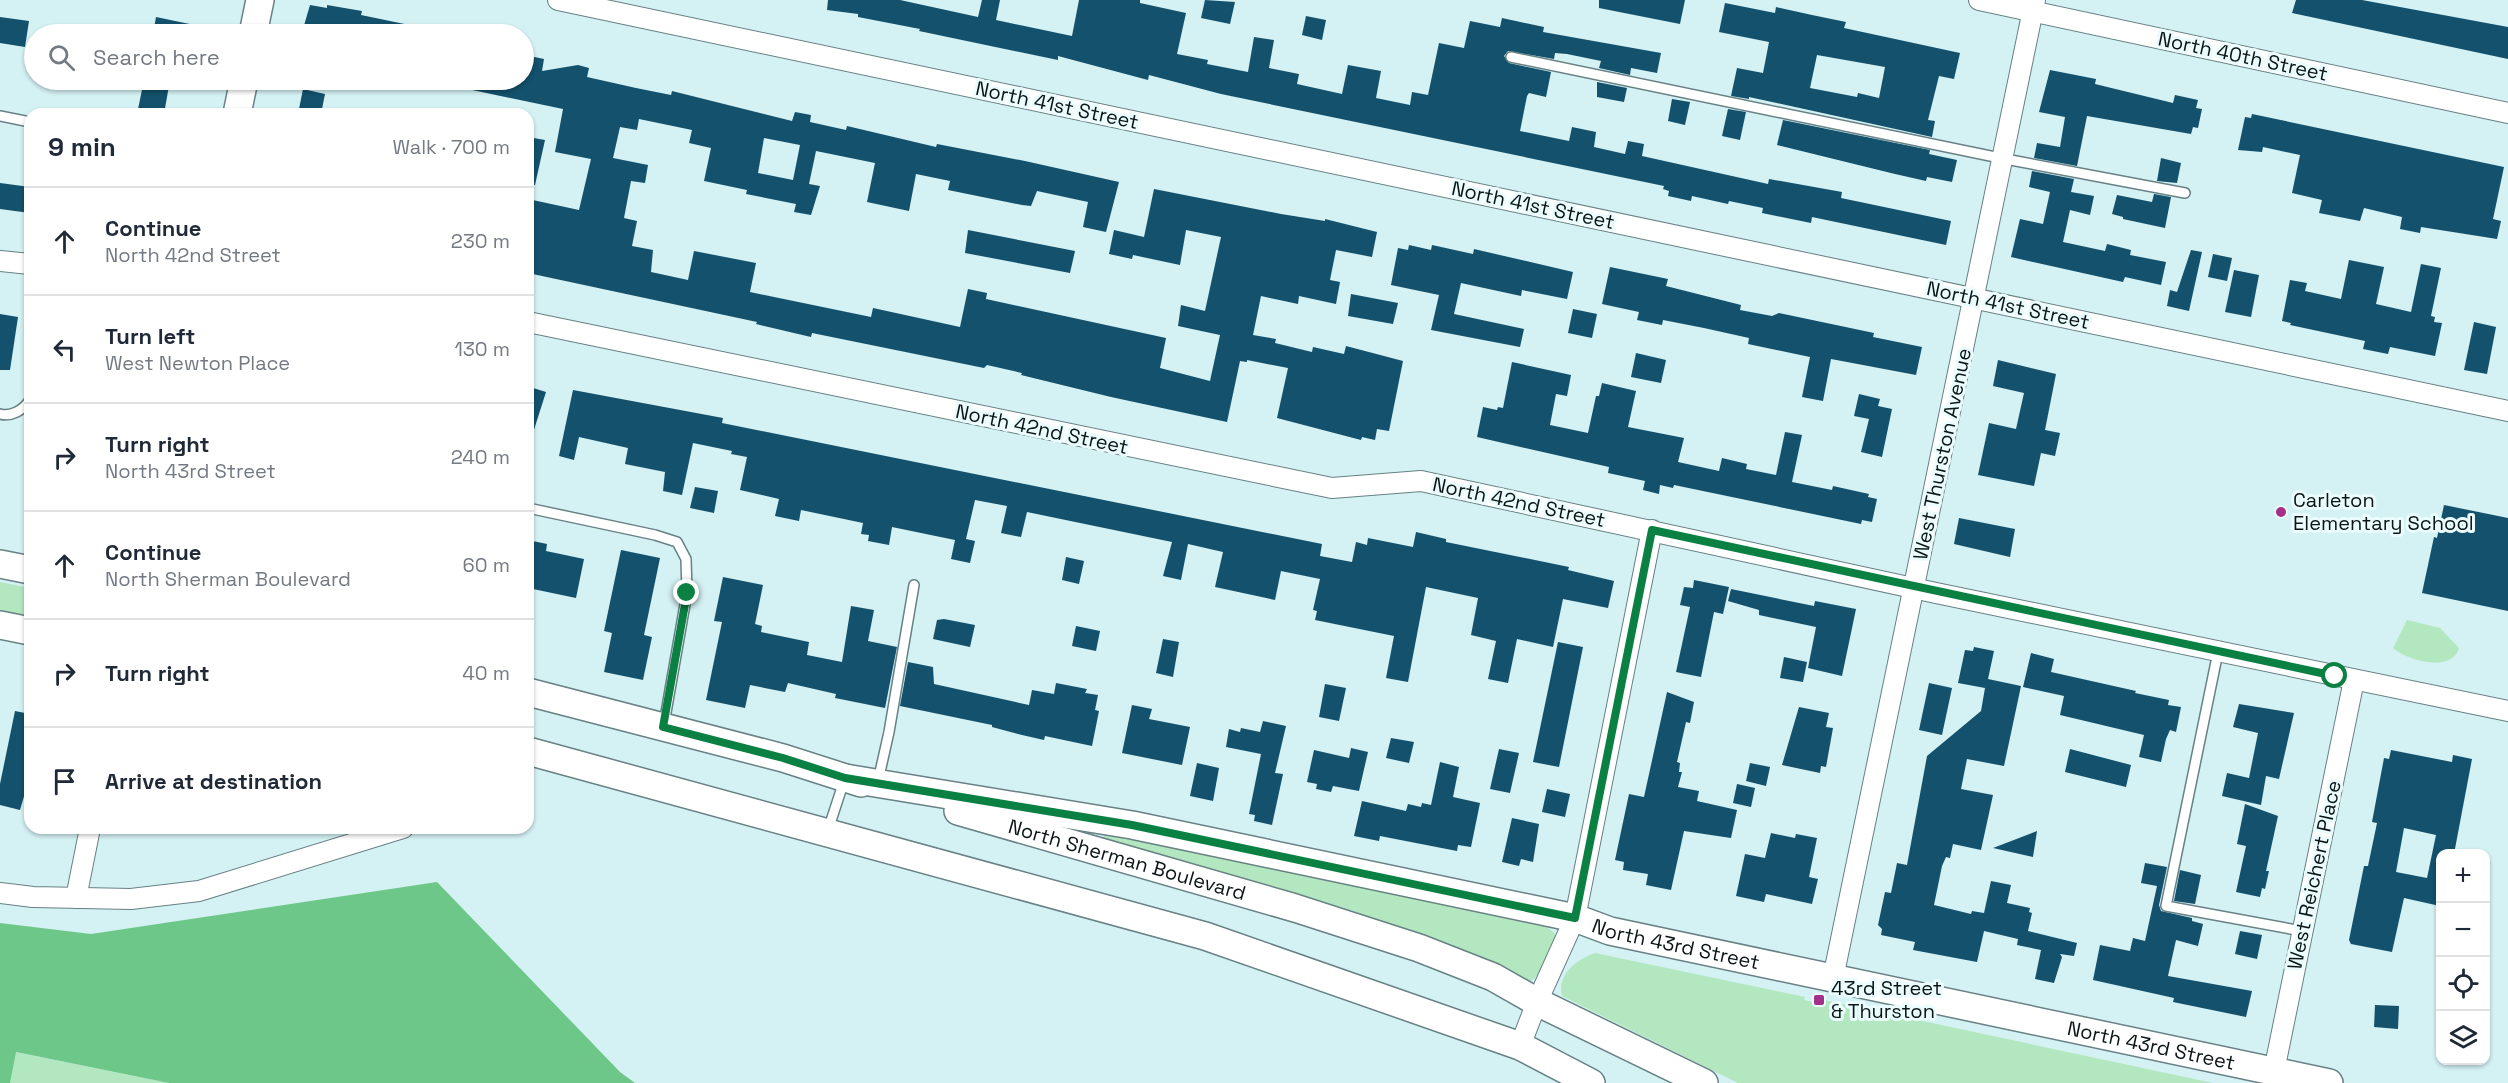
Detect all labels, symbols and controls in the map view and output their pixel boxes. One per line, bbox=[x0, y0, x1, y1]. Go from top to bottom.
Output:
search box bbox=[24, 24, 534, 90]
street label: North 40th Street bbox=[2156, 25, 2330, 87]
icon: search bbox=[45, 41, 78, 74]
text: Search here bbox=[93, 43, 220, 71]
street label: North 41st Street bbox=[973, 75, 1141, 135]
text: 9 min bbox=[48, 130, 116, 164]
text: Walk · 700 m bbox=[392, 134, 510, 160]
street label: North 41st Street bbox=[1449, 175, 1617, 235]
text: Continue bbox=[105, 214, 201, 242]
icon: ahead bbox=[48, 225, 81, 258]
text: 230 m bbox=[451, 228, 510, 254]
text: North 42nd Street bbox=[105, 242, 281, 268]
street label: North 41st Street bbox=[1924, 275, 2092, 335]
text: Turn left bbox=[105, 322, 195, 350]
icon: left bbox=[48, 333, 81, 366]
text: 130 m bbox=[454, 336, 510, 362]
street label: West Thurston Avenue bbox=[1907, 346, 1977, 562]
text: West Newton Place bbox=[105, 350, 290, 376]
street label: North 42nd Street bbox=[953, 398, 1131, 460]
text: Turn right bbox=[105, 430, 210, 458]
icon: right bbox=[48, 441, 81, 474]
text: 240 m bbox=[451, 444, 510, 470]
text: North 43rd Street bbox=[105, 458, 276, 484]
street label: North 42nd Street bbox=[1430, 471, 1608, 533]
place label: Carleton Elementary School bbox=[2293, 487, 2474, 536]
marker: Carleton Elementary School bbox=[2274, 505, 2288, 519]
text: Continue bbox=[105, 538, 201, 566]
icon: ahead bbox=[48, 549, 81, 582]
text: 60 m bbox=[463, 552, 510, 578]
text: North Sherman Boulevard bbox=[105, 566, 351, 592]
route end bbox=[673, 579, 699, 605]
icon: right bbox=[48, 657, 81, 690]
text: Turn right bbox=[105, 659, 210, 687]
text: 40 m bbox=[462, 660, 510, 686]
route start bbox=[2321, 662, 2347, 688]
icon: arrive bbox=[48, 765, 81, 798]
text: Arrive at destination bbox=[105, 767, 322, 795]
street label: West Reichert Place bbox=[2281, 778, 2347, 972]
street label: North Sherman Boulevard bbox=[1005, 813, 1249, 906]
map controls bbox=[2436, 849, 2490, 1065]
button: + bbox=[2436, 849, 2490, 903]
button: − bbox=[2436, 903, 2490, 957]
street label: North 43rd Street bbox=[1588, 912, 1762, 975]
button: locate bbox=[2436, 957, 2490, 1011]
place label: 43rd Street & Thurston bbox=[1831, 975, 1942, 1024]
marker: 43rd Street & Thurston bbox=[1812, 993, 1826, 1007]
button: layers bbox=[2436, 1011, 2490, 1065]
street label: North 43rd Street bbox=[2065, 1015, 2237, 1076]

